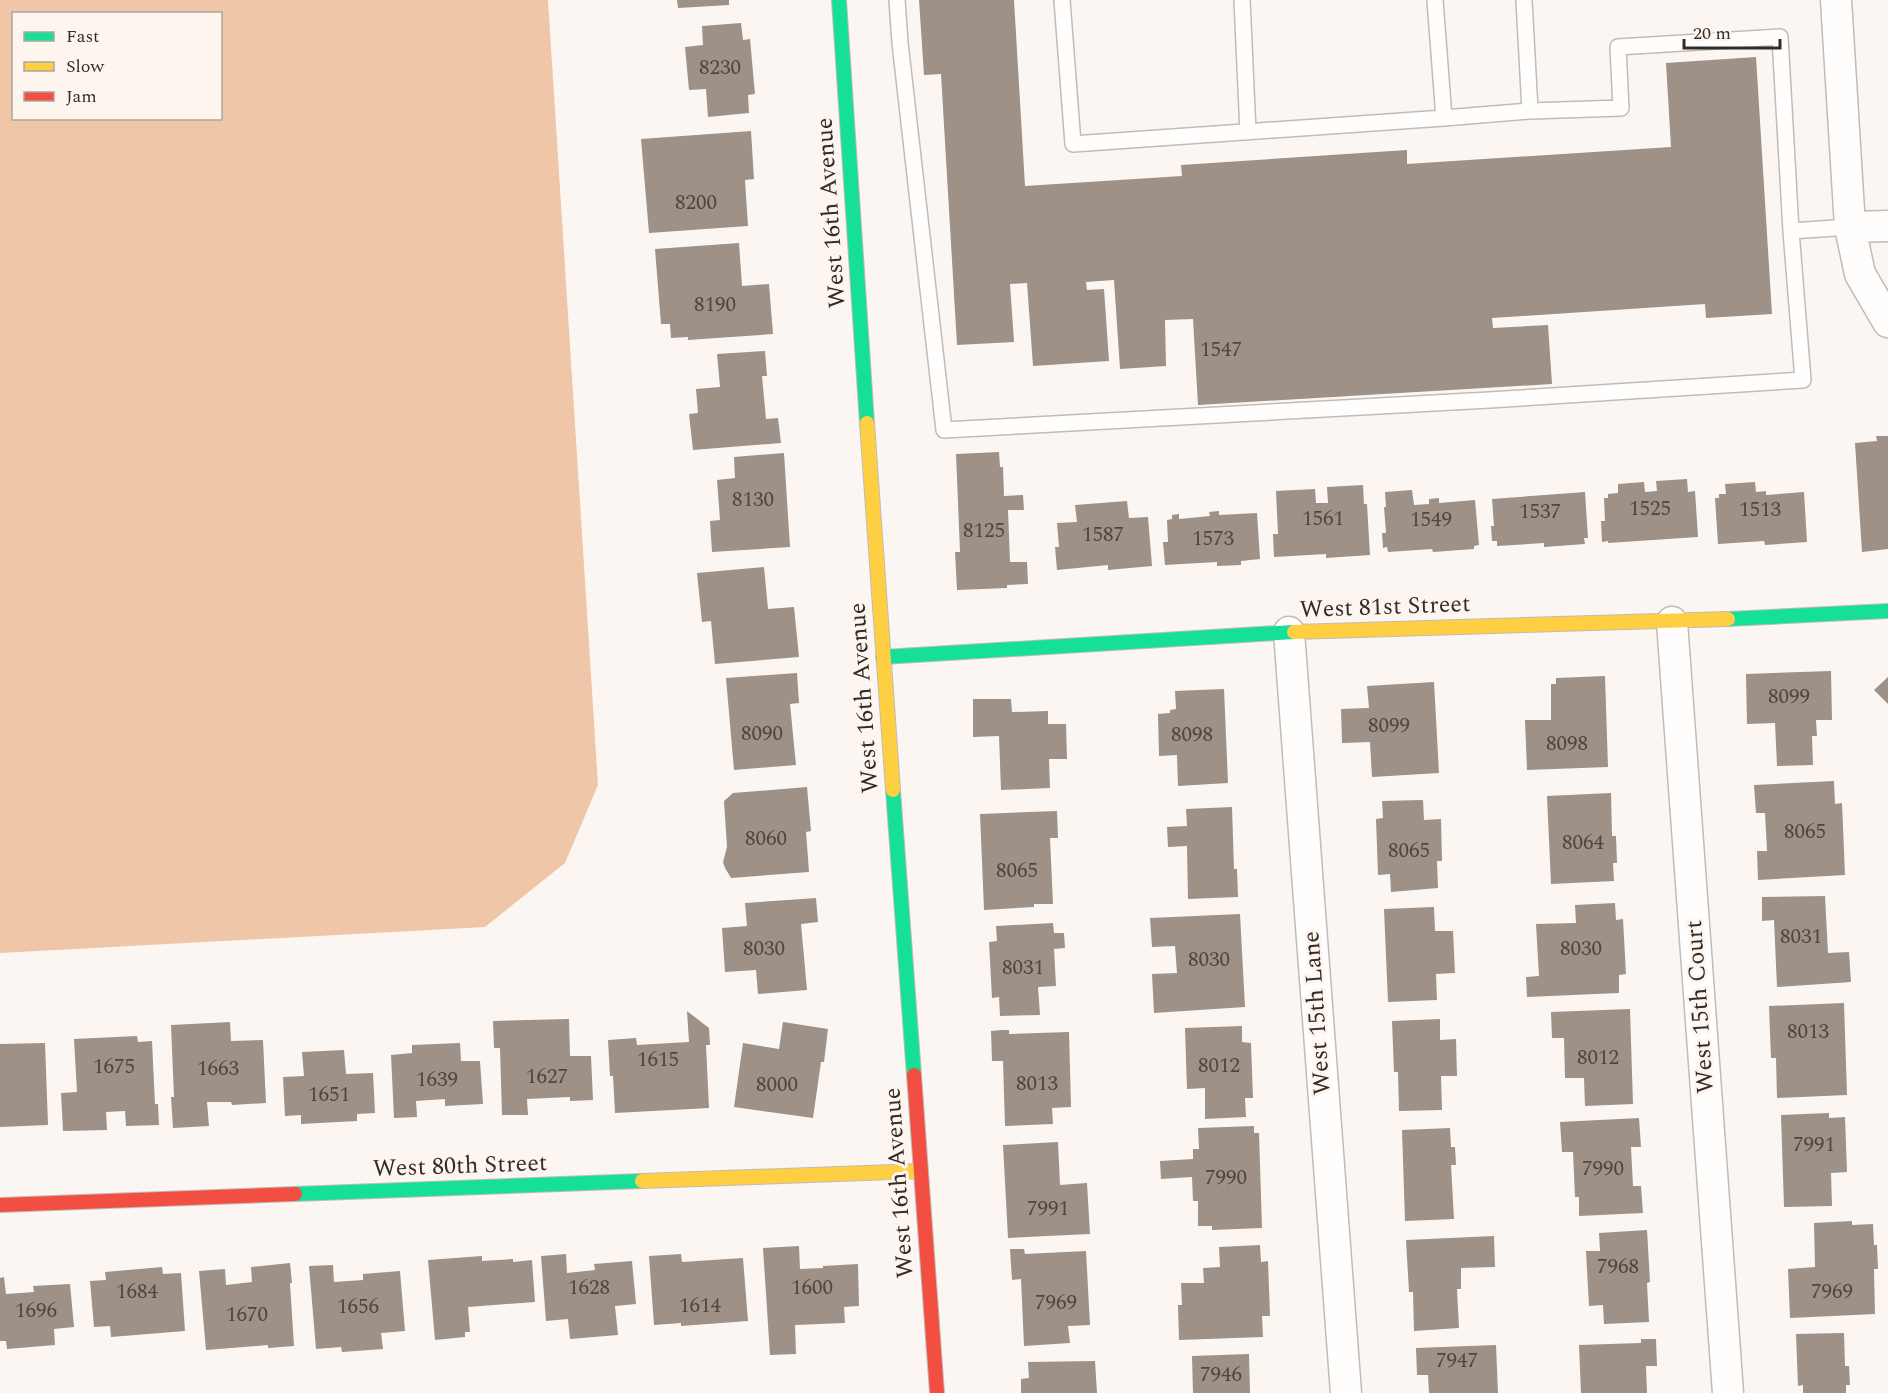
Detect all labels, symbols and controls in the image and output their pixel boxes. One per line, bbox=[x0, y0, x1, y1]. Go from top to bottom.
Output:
legend bbox=[12, 12, 222, 120]
scale bar bbox=[1684, 12, 1780, 50]
text: 20 m bbox=[1693, 20, 1731, 47]
text: Fast bbox=[66, 23, 99, 50]
house number: 8230 bbox=[699, 52, 741, 84]
text: Slow bbox=[66, 53, 105, 80]
text: Jam bbox=[66, 83, 97, 110]
street label: West 16th Avenue bbox=[806, 116, 856, 310]
house number: 8200 bbox=[675, 187, 717, 219]
house number: 8190 bbox=[694, 289, 736, 321]
house number: 1547 bbox=[1200, 334, 1242, 366]
house number: 8130 bbox=[732, 484, 774, 516]
house number: 1525 bbox=[1629, 493, 1671, 525]
house number: 1513 bbox=[1739, 494, 1781, 526]
house number: 1537 bbox=[1519, 496, 1561, 528]
house number: 1561 bbox=[1302, 503, 1344, 535]
house number: 1549 bbox=[1410, 504, 1452, 536]
house number: 8125 bbox=[963, 515, 1005, 547]
house number: 1587 bbox=[1082, 519, 1124, 551]
house number: 1573 bbox=[1192, 523, 1234, 555]
street label: West 81st Street bbox=[1299, 586, 1471, 628]
street label: West 16th Avenue bbox=[839, 601, 889, 795]
house number: 8099 bbox=[1768, 681, 1810, 713]
house number: 8099 bbox=[1368, 710, 1410, 742]
house number: 8090 bbox=[741, 718, 783, 750]
house number: 8098 bbox=[1171, 719, 1213, 751]
house number: 8098 bbox=[1546, 728, 1588, 760]
house number: 8065 bbox=[1784, 816, 1826, 848]
house number: 8060 bbox=[745, 823, 787, 855]
house number: 8064 bbox=[1562, 827, 1604, 859]
house number: 8065 bbox=[1388, 835, 1430, 867]
house number: 8065 bbox=[996, 855, 1038, 887]
street label: West 15th Court bbox=[1676, 919, 1724, 1095]
house number: 8031 bbox=[1780, 921, 1822, 953]
street label: West 15th Lane bbox=[1293, 930, 1341, 1096]
house number: 8030 bbox=[743, 933, 785, 965]
house number: 8030 bbox=[1560, 933, 1602, 965]
house number: 8030 bbox=[1188, 944, 1230, 976]
house number: 8031 bbox=[1002, 952, 1044, 984]
house number: 8013 bbox=[1787, 1016, 1829, 1048]
house number: 8012 bbox=[1577, 1042, 1619, 1074]
house number: 1615 bbox=[637, 1044, 679, 1076]
house number: 8012 bbox=[1198, 1050, 1240, 1082]
house number: 1675 bbox=[93, 1051, 135, 1083]
house number: 1663 bbox=[197, 1053, 239, 1085]
house number: 1627 bbox=[526, 1061, 568, 1093]
house number: 1639 bbox=[416, 1064, 458, 1096]
house number: 8013 bbox=[1016, 1068, 1058, 1100]
house number: 8000 bbox=[756, 1069, 798, 1101]
house number: 1651 bbox=[308, 1079, 350, 1111]
street label: West 16th Avenue bbox=[874, 1086, 924, 1280]
house number: 7991 bbox=[1793, 1129, 1835, 1161]
street label: West 80th Street bbox=[372, 1145, 548, 1187]
house number: 7990 bbox=[1582, 1153, 1624, 1185]
house number: 7990 bbox=[1205, 1162, 1247, 1194]
house number: 7991 bbox=[1027, 1193, 1069, 1225]
house number: 7968 bbox=[1597, 1251, 1639, 1283]
house number: 1628 bbox=[568, 1272, 610, 1304]
house number: 1600 bbox=[791, 1272, 833, 1304]
house number: 1684 bbox=[116, 1276, 158, 1308]
house number: 7969 bbox=[1811, 1276, 1853, 1308]
house number: 7969 bbox=[1035, 1287, 1077, 1319]
house number: 1614 bbox=[679, 1290, 721, 1322]
house number: 1656 bbox=[337, 1291, 379, 1323]
house number: 1696 bbox=[15, 1295, 57, 1327]
house number: 1670 bbox=[226, 1299, 268, 1331]
house number: 7947 bbox=[1436, 1345, 1478, 1377]
house number: 7946 bbox=[1200, 1359, 1242, 1391]

